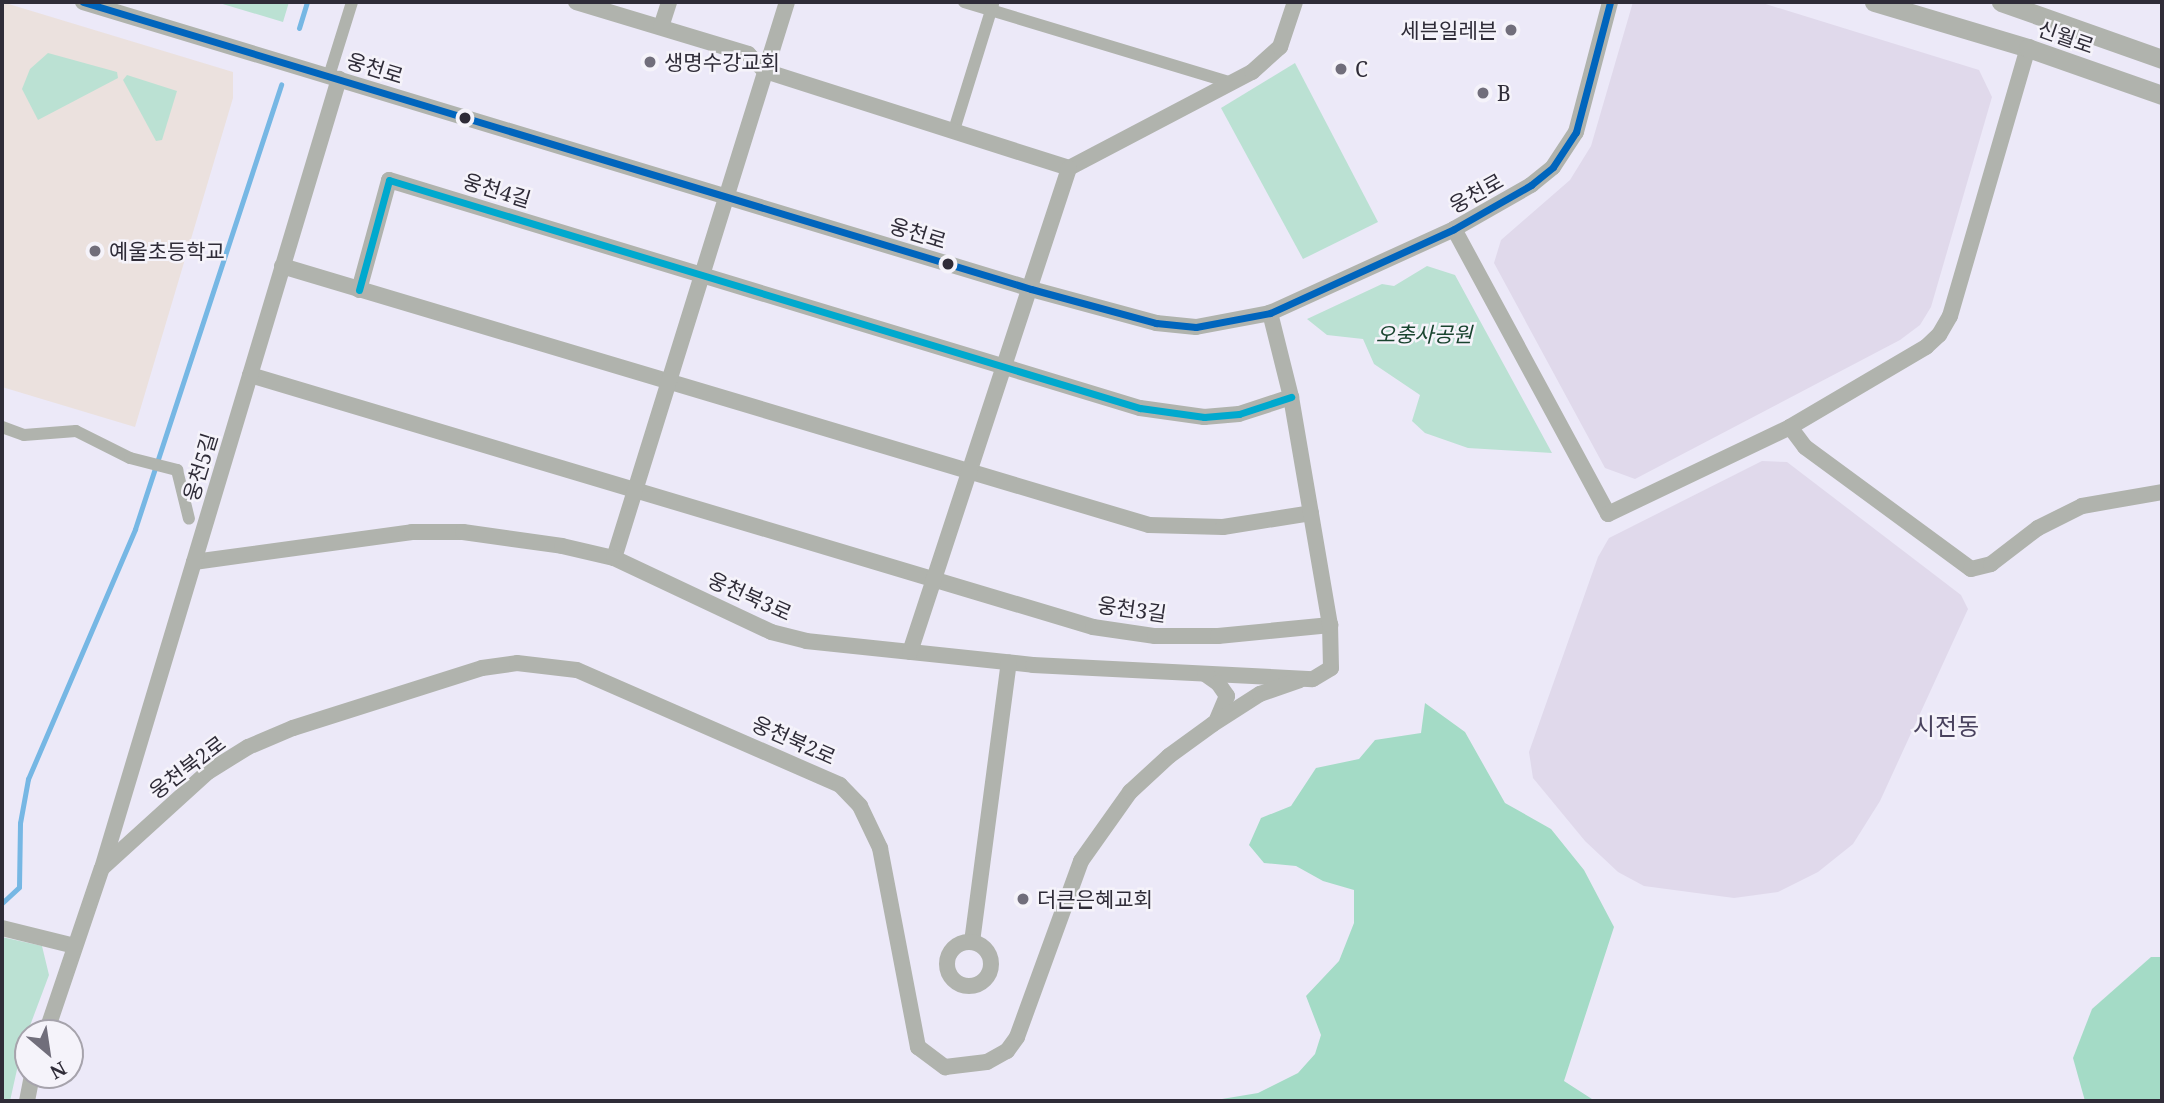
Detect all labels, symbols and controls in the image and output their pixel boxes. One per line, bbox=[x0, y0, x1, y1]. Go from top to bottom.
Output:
street label: 신월로 bbox=[2034, 16, 2098, 58]
place label: 세븐일레븐 bbox=[1400, 17, 1497, 43]
marker: 세븐일레븐 bbox=[1503, 22, 1519, 38]
street label: 웅천로 bbox=[344, 47, 406, 89]
place label: 생명수강교회 bbox=[664, 49, 780, 75]
marker: 생명수강교회 bbox=[642, 54, 658, 70]
place label: C bbox=[1355, 56, 1368, 82]
marker: C bbox=[1333, 61, 1349, 77]
place label: B bbox=[1497, 80, 1511, 106]
marker: B bbox=[1475, 85, 1491, 101]
unlabelled marker bbox=[458, 111, 472, 125]
street label: 웅천4길 bbox=[460, 168, 534, 212]
street label: 웅천로 bbox=[1445, 168, 1507, 218]
street label: 웅천로 bbox=[887, 212, 949, 254]
place label: 예울초등학교 bbox=[109, 238, 225, 264]
marker: 예울초등학교 bbox=[87, 243, 103, 259]
unlabelled marker bbox=[941, 257, 955, 271]
park label: 오충사공원 bbox=[1376, 321, 1472, 347]
street label: 웅천5길 bbox=[178, 430, 222, 504]
street label: 웅천북3로 bbox=[704, 566, 796, 626]
street label: 웅천3길 bbox=[1096, 592, 1168, 626]
street label: 웅천북2로 bbox=[748, 710, 840, 770]
district label: 시전동 bbox=[1913, 712, 1979, 740]
street label: 웅천북2로 bbox=[144, 730, 230, 804]
place label: 더큰은혜교회 bbox=[1037, 886, 1153, 912]
marker: 더큰은혜교회 bbox=[1015, 891, 1031, 907]
north arrow bbox=[14, 1019, 84, 1089]
text: N bbox=[45, 1056, 71, 1086]

